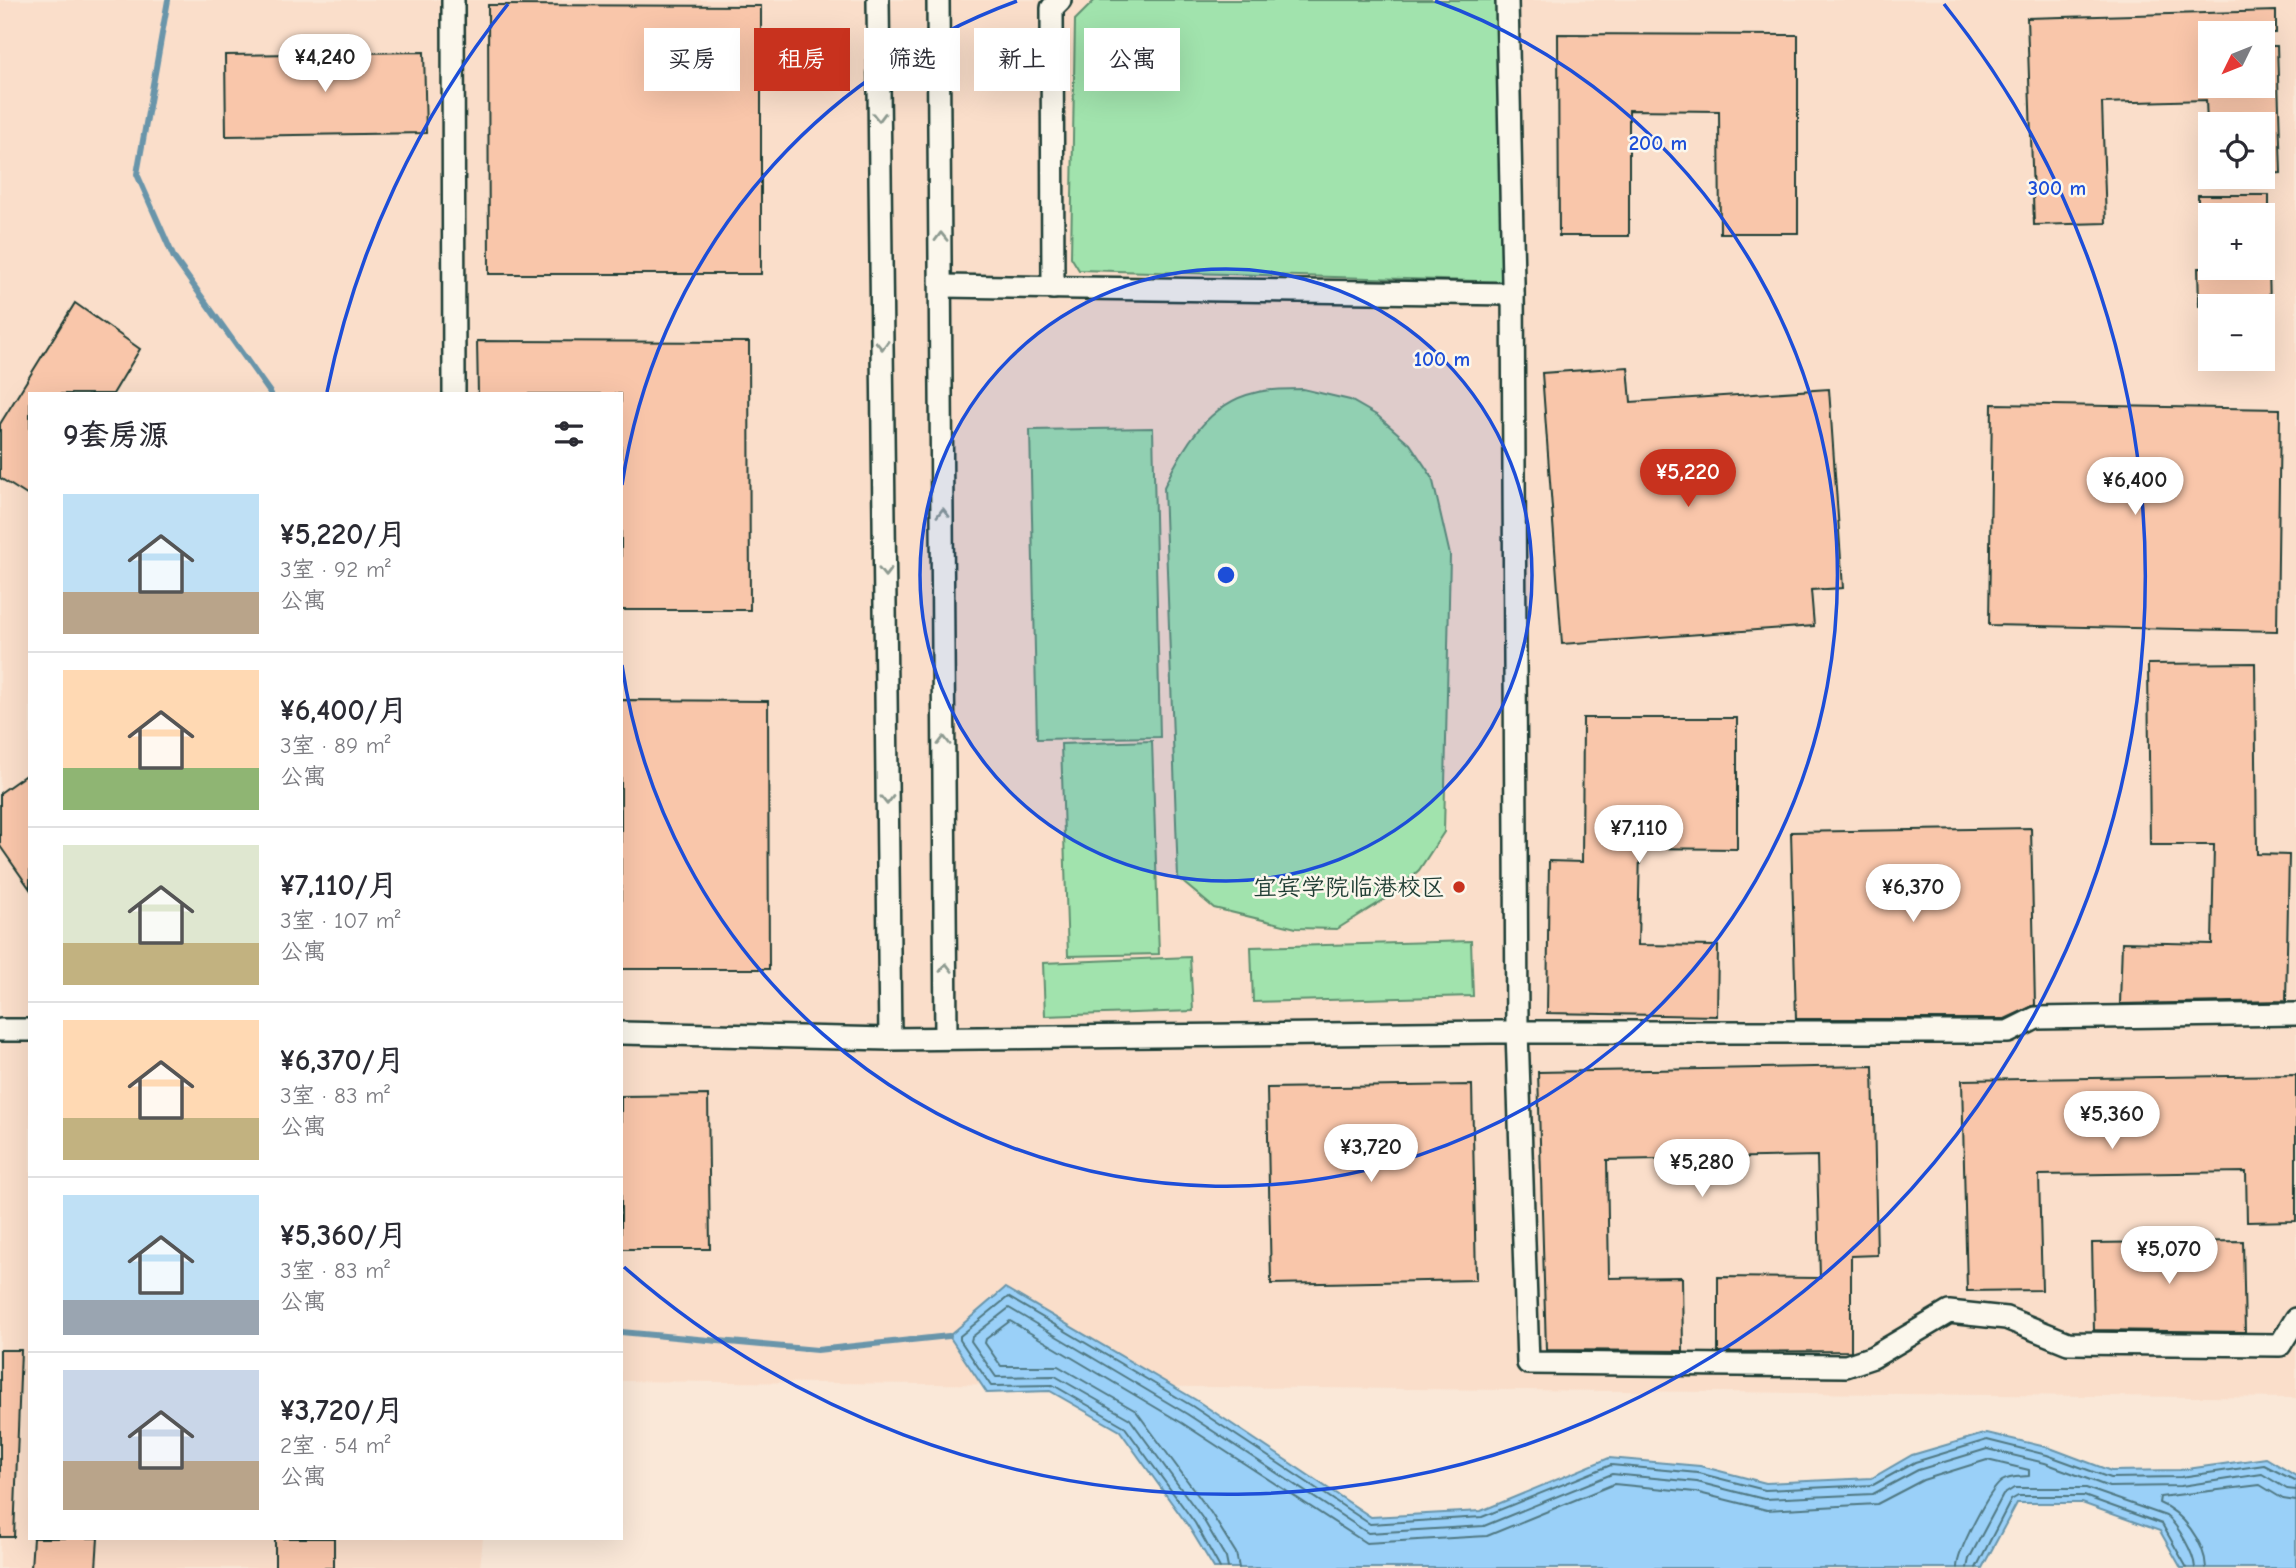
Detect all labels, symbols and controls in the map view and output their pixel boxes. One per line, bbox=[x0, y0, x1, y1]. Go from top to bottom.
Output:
north arrow bbox=[2198, 21, 2275, 98]
map controls bbox=[2198, 21, 2275, 371]
chip: 买房 bbox=[644, 28, 740, 91]
chip: 租房 bbox=[754, 28, 850, 91]
chip: 筛选 bbox=[864, 28, 960, 91]
chip: 新上 bbox=[974, 28, 1070, 91]
chip: 公寓 bbox=[1084, 28, 1180, 91]
pin: ¥4,240 bbox=[268, 34, 382, 94]
text: ¥4,240 bbox=[294, 43, 356, 70]
one-way arrow bbox=[871, 112, 887, 123]
button: locate bbox=[2198, 112, 2275, 189]
text: 200 m bbox=[1629, 131, 1687, 155]
text: 300 m bbox=[2028, 176, 2086, 200]
button: + bbox=[2198, 203, 2275, 280]
one-way arrow bbox=[934, 231, 949, 242]
button: − bbox=[2198, 294, 2275, 371]
one-way arrow bbox=[874, 340, 890, 350]
text: 100 m bbox=[1414, 347, 1470, 371]
icon: filters bbox=[550, 415, 588, 453]
text: 9套房源 bbox=[63, 418, 169, 453]
pin: ¥5,220 bbox=[1631, 449, 1745, 509]
text: ¥5,220 bbox=[1656, 458, 1720, 485]
pin: ¥6,400 bbox=[2078, 458, 2192, 517]
text: ¥6,400 bbox=[2103, 466, 2167, 493]
one-way arrow bbox=[935, 507, 951, 518]
text: ¥5,220/月 bbox=[280, 517, 407, 552]
icon: home bbox=[119, 522, 203, 606]
text: 3室 · 92 m² bbox=[280, 556, 391, 583]
centre of rings bbox=[1214, 563, 1238, 587]
one-way arrow bbox=[877, 567, 892, 578]
text: 公寓 bbox=[280, 587, 326, 614]
text: ¥6,400/月 bbox=[280, 693, 408, 728]
icon: home bbox=[119, 698, 203, 782]
text: 3室 · 89 m² bbox=[280, 732, 391, 759]
one-way arrow bbox=[937, 735, 952, 746]
text: 公寓 bbox=[280, 763, 326, 790]
one-way arrow bbox=[879, 795, 895, 805]
pin: ¥7,110 bbox=[1582, 806, 1696, 865]
text: ¥7,110 bbox=[1610, 814, 1668, 841]
pin: ¥6,370 bbox=[1856, 864, 1970, 924]
text: ¥7,110/月 bbox=[280, 868, 398, 903]
icon: home bbox=[119, 873, 203, 957]
place label: 宜宾学院临港校区 bbox=[1253, 873, 1445, 901]
text: ¥6,370 bbox=[1882, 873, 1944, 900]
marker: 宜宾学院临港校区 bbox=[1451, 879, 1467, 895]
text: 3室 · 107 m² bbox=[280, 907, 400, 934]
text: 公寓 bbox=[280, 938, 326, 965]
one-way arrow bbox=[938, 962, 954, 973]
text: ¥6,370/月 bbox=[280, 1043, 405, 1078]
icon: home bbox=[119, 1048, 203, 1132]
text: 3室 · 83 m² bbox=[280, 1082, 390, 1109]
pin: ¥5,360 bbox=[2055, 1092, 2169, 1151]
text: ¥5,360 bbox=[2080, 1100, 2144, 1127]
text: 公寓 bbox=[280, 1113, 326, 1140]
pin: ¥3,720 bbox=[1314, 1124, 1428, 1184]
text: ¥3,720 bbox=[1340, 1133, 1402, 1160]
pin: ¥5,280 bbox=[1645, 1140, 1759, 1199]
text: ¥5,280 bbox=[1670, 1148, 1734, 1175]
text: ¥5,360/月 bbox=[280, 1218, 407, 1253]
icon: home bbox=[119, 1223, 203, 1307]
pin: ¥5,070 bbox=[2112, 1226, 2226, 1286]
text: ¥5,070 bbox=[2137, 1235, 2201, 1262]
text: 3室 · 83 m² bbox=[280, 1257, 390, 1284]
text: 公寓 bbox=[280, 1288, 326, 1315]
text: ¥3,720/月 bbox=[280, 1393, 404, 1428]
icon: home bbox=[119, 1398, 203, 1482]
text: 2室 · 54 m² bbox=[280, 1432, 390, 1459]
text: 公寓 bbox=[280, 1463, 326, 1490]

